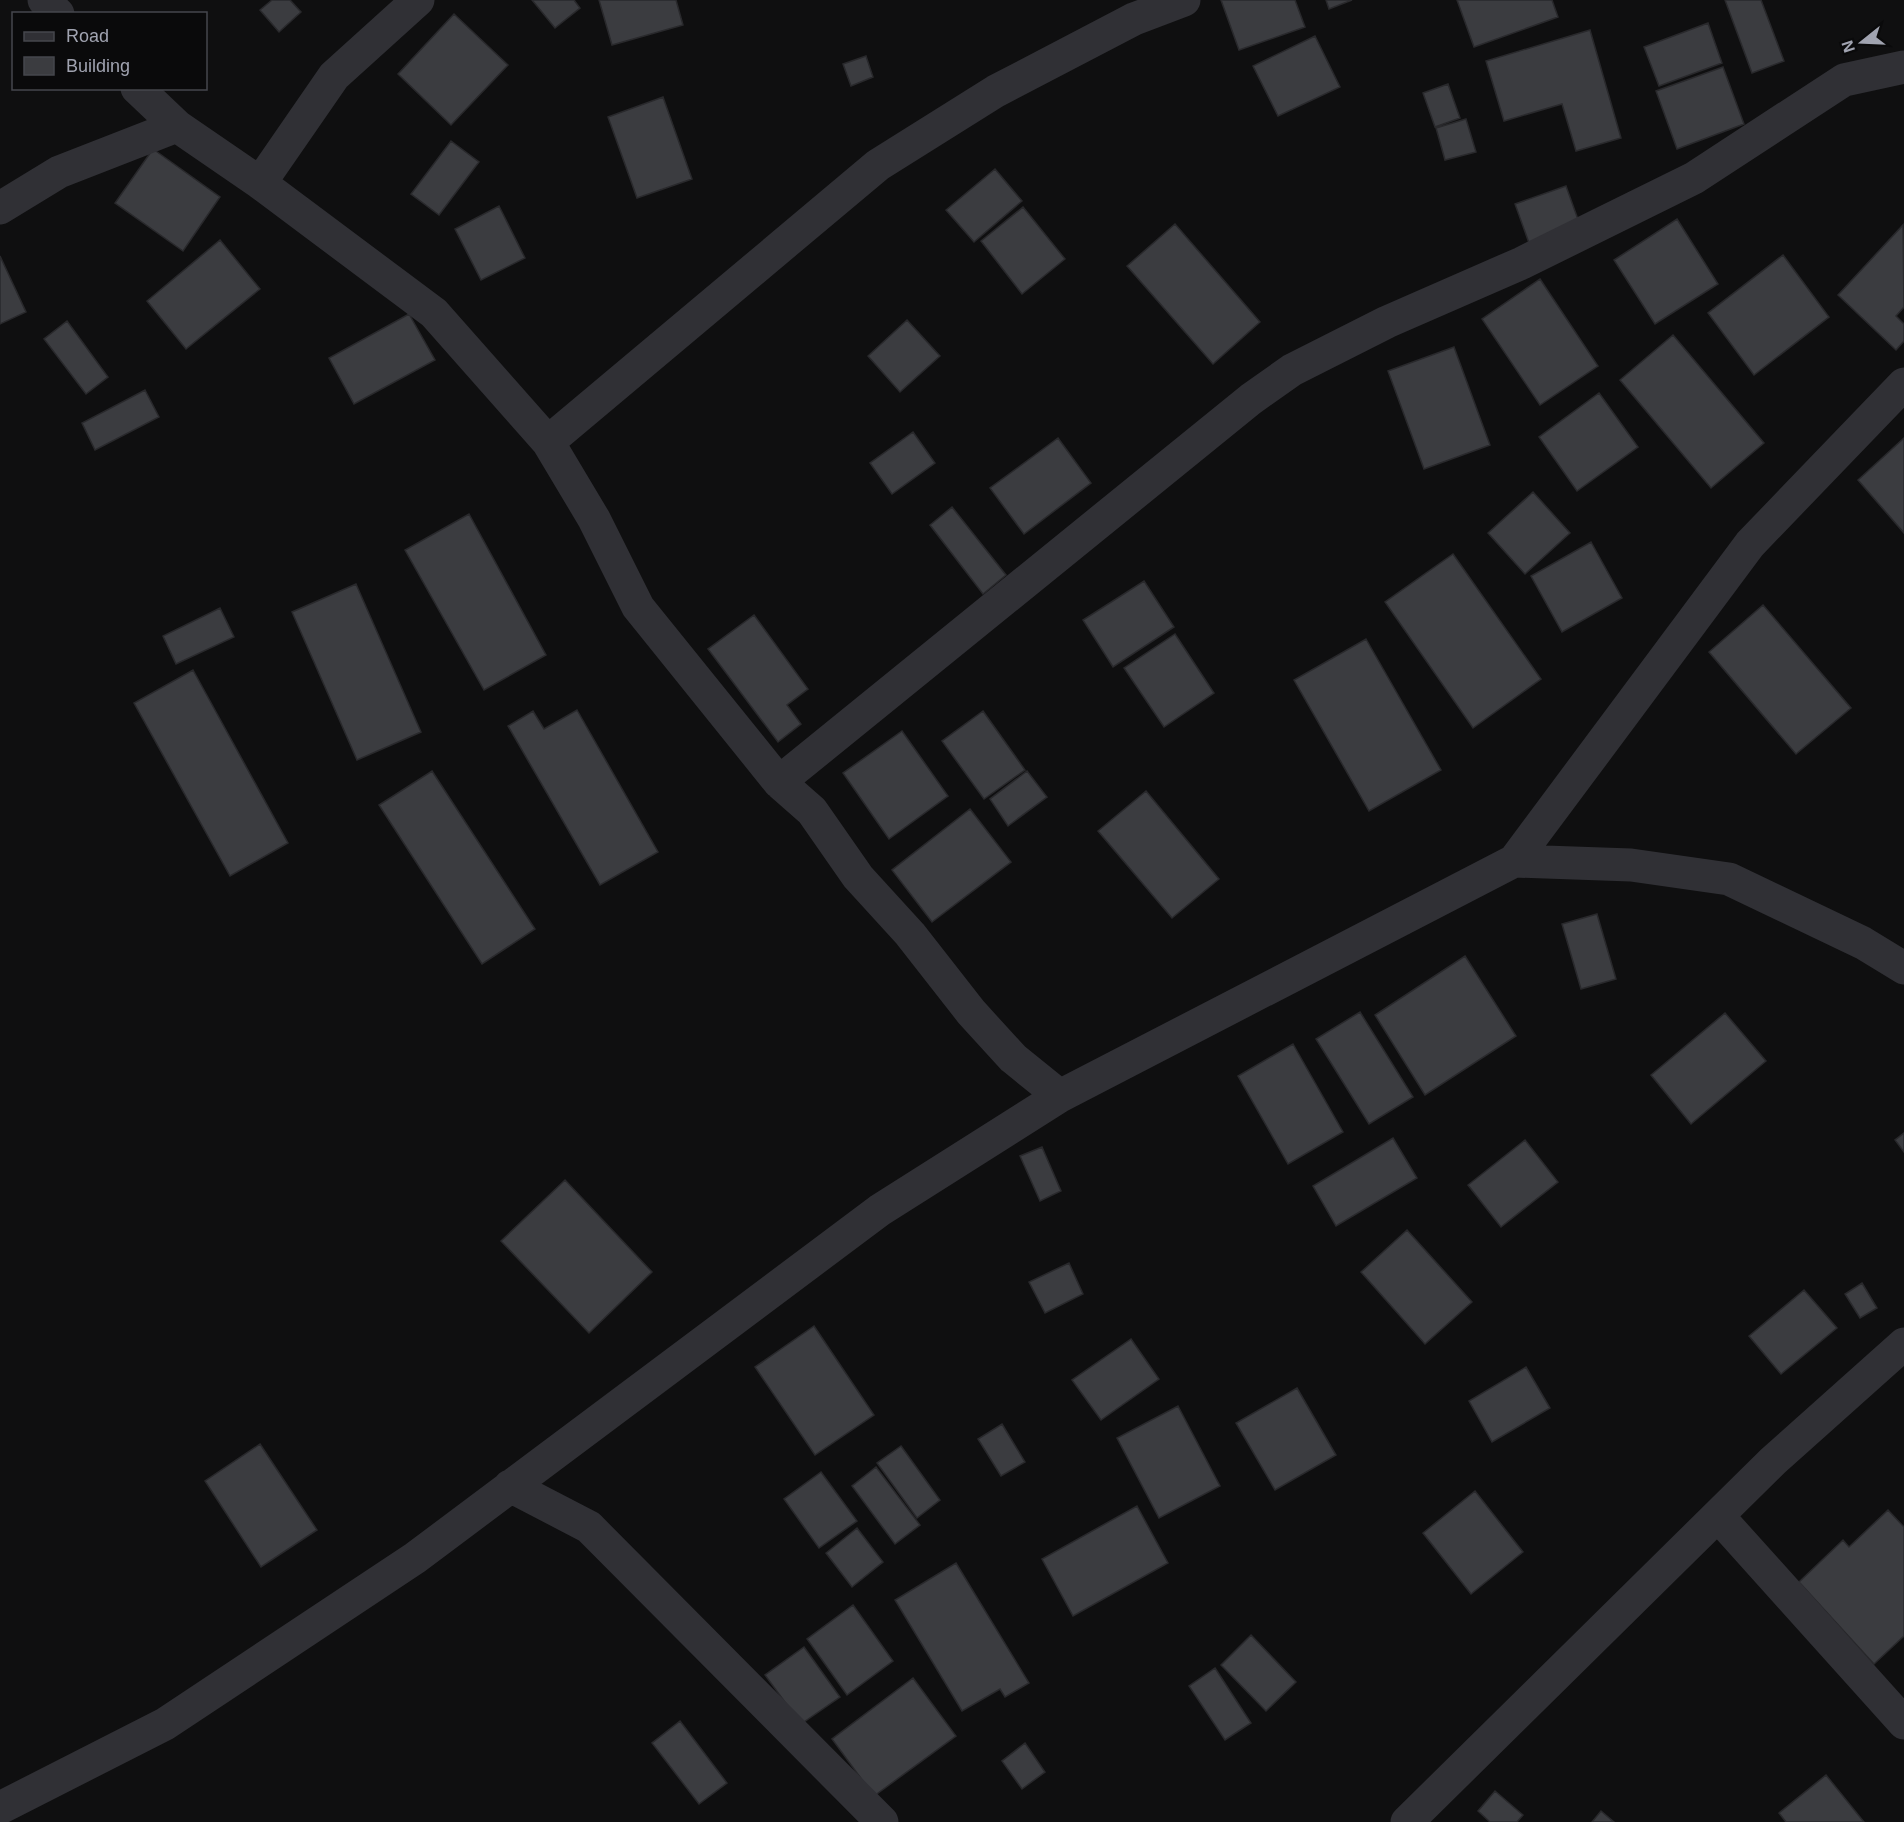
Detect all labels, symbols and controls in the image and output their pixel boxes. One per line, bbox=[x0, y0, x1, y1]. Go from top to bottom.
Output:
legend bbox=[12, 12, 207, 90]
north arrow bbox=[1832, 12, 1892, 72]
text: Road bbox=[66, 26, 109, 46]
text: N bbox=[1838, 38, 1858, 55]
text: Building bbox=[66, 56, 130, 76]

